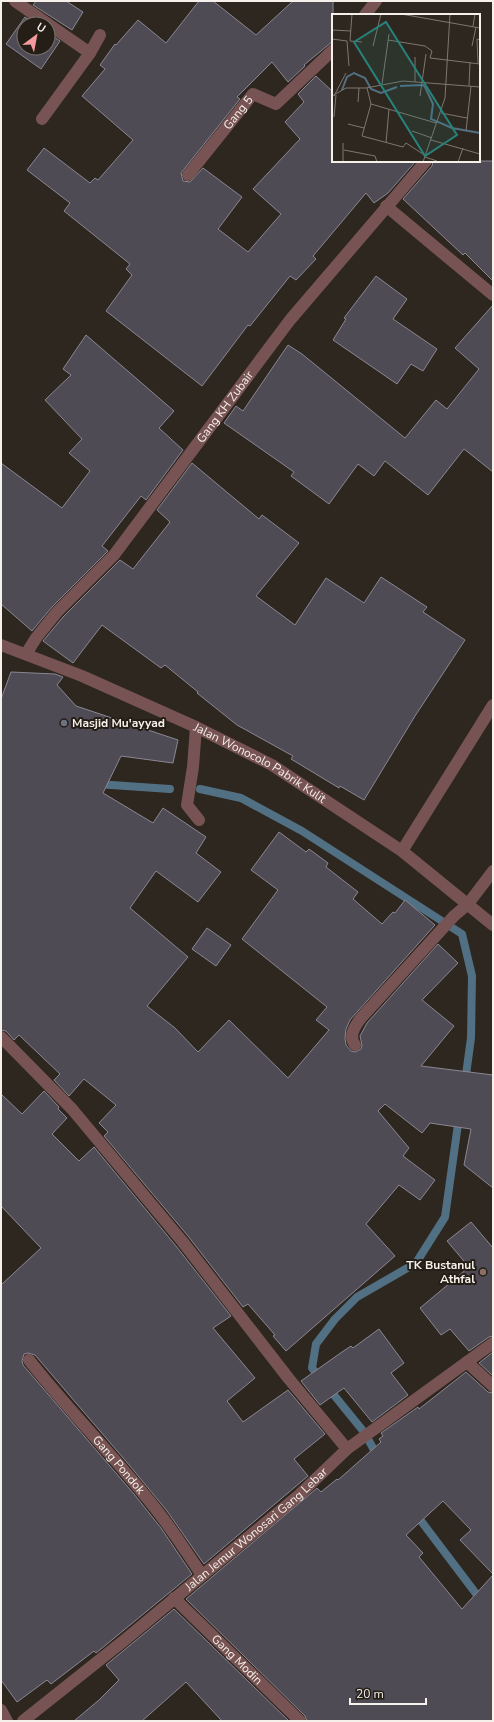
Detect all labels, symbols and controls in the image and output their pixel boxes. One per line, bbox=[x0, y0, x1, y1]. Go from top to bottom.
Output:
inset map bbox=[332, 14, 480, 162]
north arrow bbox=[16, 16, 56, 56]
text: U bbox=[34, 19, 48, 36]
street label: Gang 5 bbox=[220, 92, 257, 133]
street label: Gang KH Zubair bbox=[193, 367, 258, 446]
place label: Masjid Mu'ayyad bbox=[72, 715, 165, 731]
marker: Masjid Mu'ayyad bbox=[59, 718, 69, 728]
street label: Jalan Wonocolo Pabrik Kulit bbox=[190, 719, 330, 807]
place label: TK Bustanul Athfal bbox=[406, 1257, 475, 1287]
marker: TK Bustanul Athfal bbox=[478, 1267, 488, 1277]
street label: Gang Pondok bbox=[89, 1432, 149, 1498]
street label: Jalan Jemur Wonosari Gang Lebar bbox=[181, 1463, 331, 1595]
street label: Gang Modin bbox=[208, 1631, 266, 1688]
scale bar bbox=[350, 1680, 426, 1706]
text: 20 m bbox=[356, 1686, 384, 1702]

